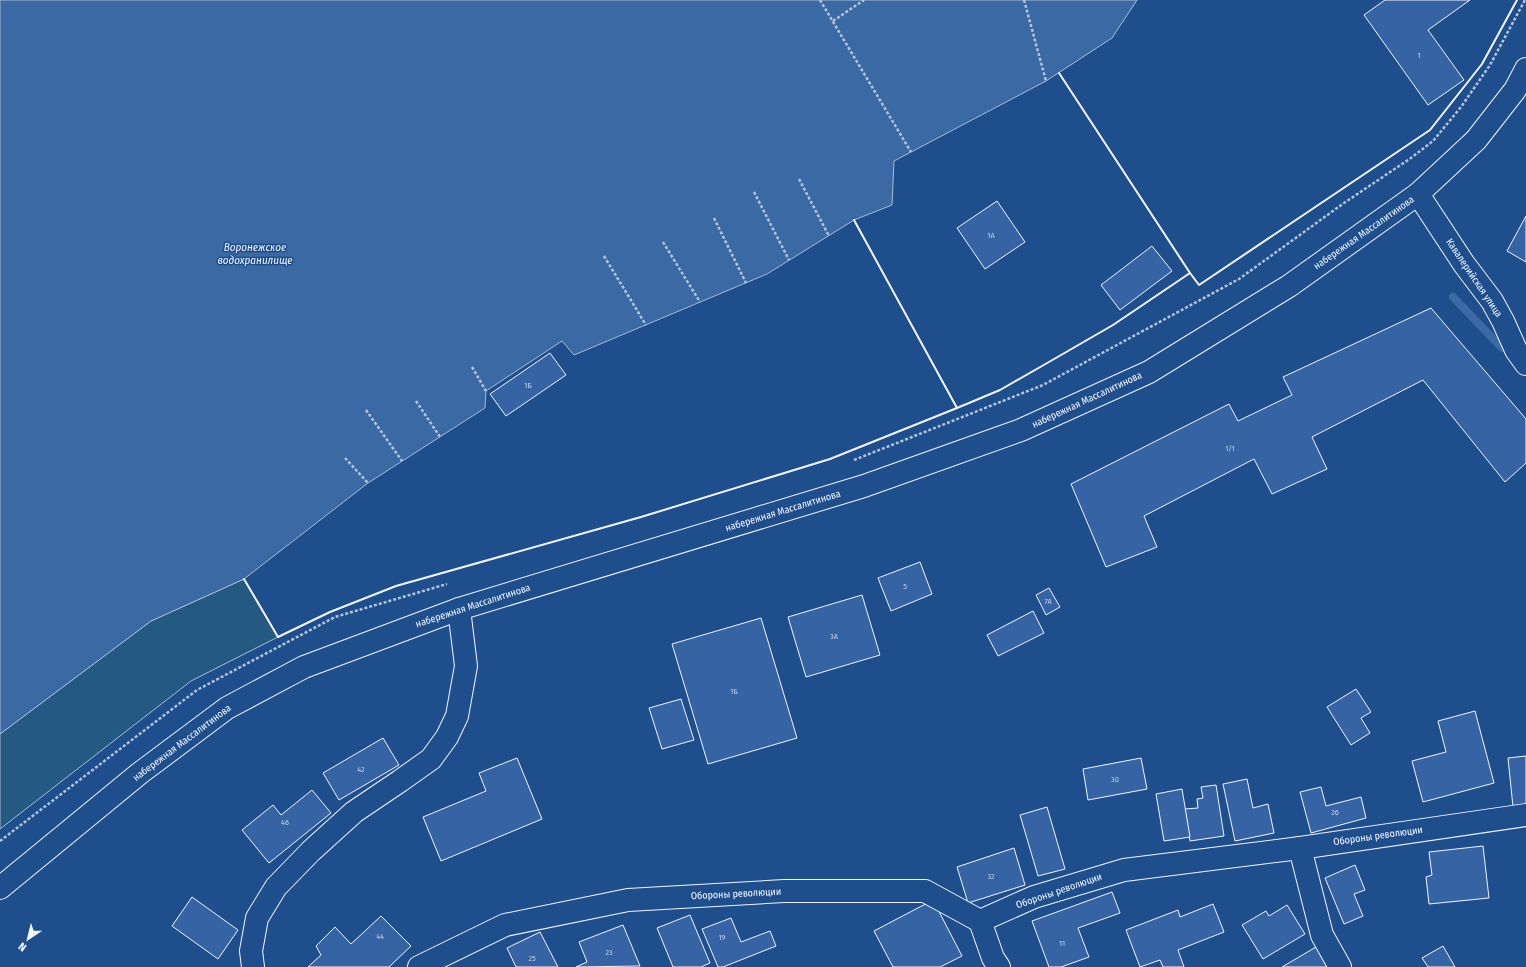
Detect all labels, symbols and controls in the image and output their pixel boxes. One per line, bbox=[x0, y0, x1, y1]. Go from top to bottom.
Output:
house number: 1 bbox=[1417, 51, 1421, 60]
street label: набережная Массалитинова bbox=[1311, 194, 1417, 272]
house number: 1А bbox=[987, 231, 995, 240]
street label: Кавалерийская улица bbox=[1443, 236, 1505, 320]
water label: Воронежское водохранилище bbox=[217, 241, 293, 267]
street label: набережная Массалитинова bbox=[1030, 369, 1144, 431]
house number: 1Б bbox=[524, 381, 532, 390]
house number: 1/1 bbox=[1225, 444, 1235, 453]
street label: набережная Массалитинова bbox=[724, 488, 842, 534]
street label: набережная Массалитинова bbox=[414, 582, 532, 630]
house number: 5 bbox=[903, 582, 907, 591]
house number: 7А bbox=[1044, 597, 1052, 606]
house number: 3А bbox=[830, 632, 839, 641]
house number: 1Б bbox=[730, 687, 738, 696]
street label: набережная Массалитинова bbox=[130, 702, 234, 784]
house number: 42 bbox=[357, 765, 365, 774]
house number: 30 bbox=[1111, 775, 1119, 784]
house number: 26 bbox=[1331, 808, 1339, 817]
house number: 46 bbox=[281, 818, 289, 827]
street label: Обороны революции bbox=[1332, 824, 1424, 848]
street label: Обороны революции bbox=[1014, 871, 1104, 911]
house number: 32 bbox=[987, 872, 995, 881]
street label: Обороны революции bbox=[691, 886, 781, 902]
north arrow bbox=[8, 919, 48, 959]
house number: 44 bbox=[376, 932, 384, 941]
house number: 19 bbox=[718, 933, 726, 942]
house number: 11 bbox=[1059, 939, 1065, 948]
text: N bbox=[16, 940, 29, 954]
house number: 23 bbox=[605, 948, 613, 957]
house number: 25 bbox=[528, 954, 536, 963]

